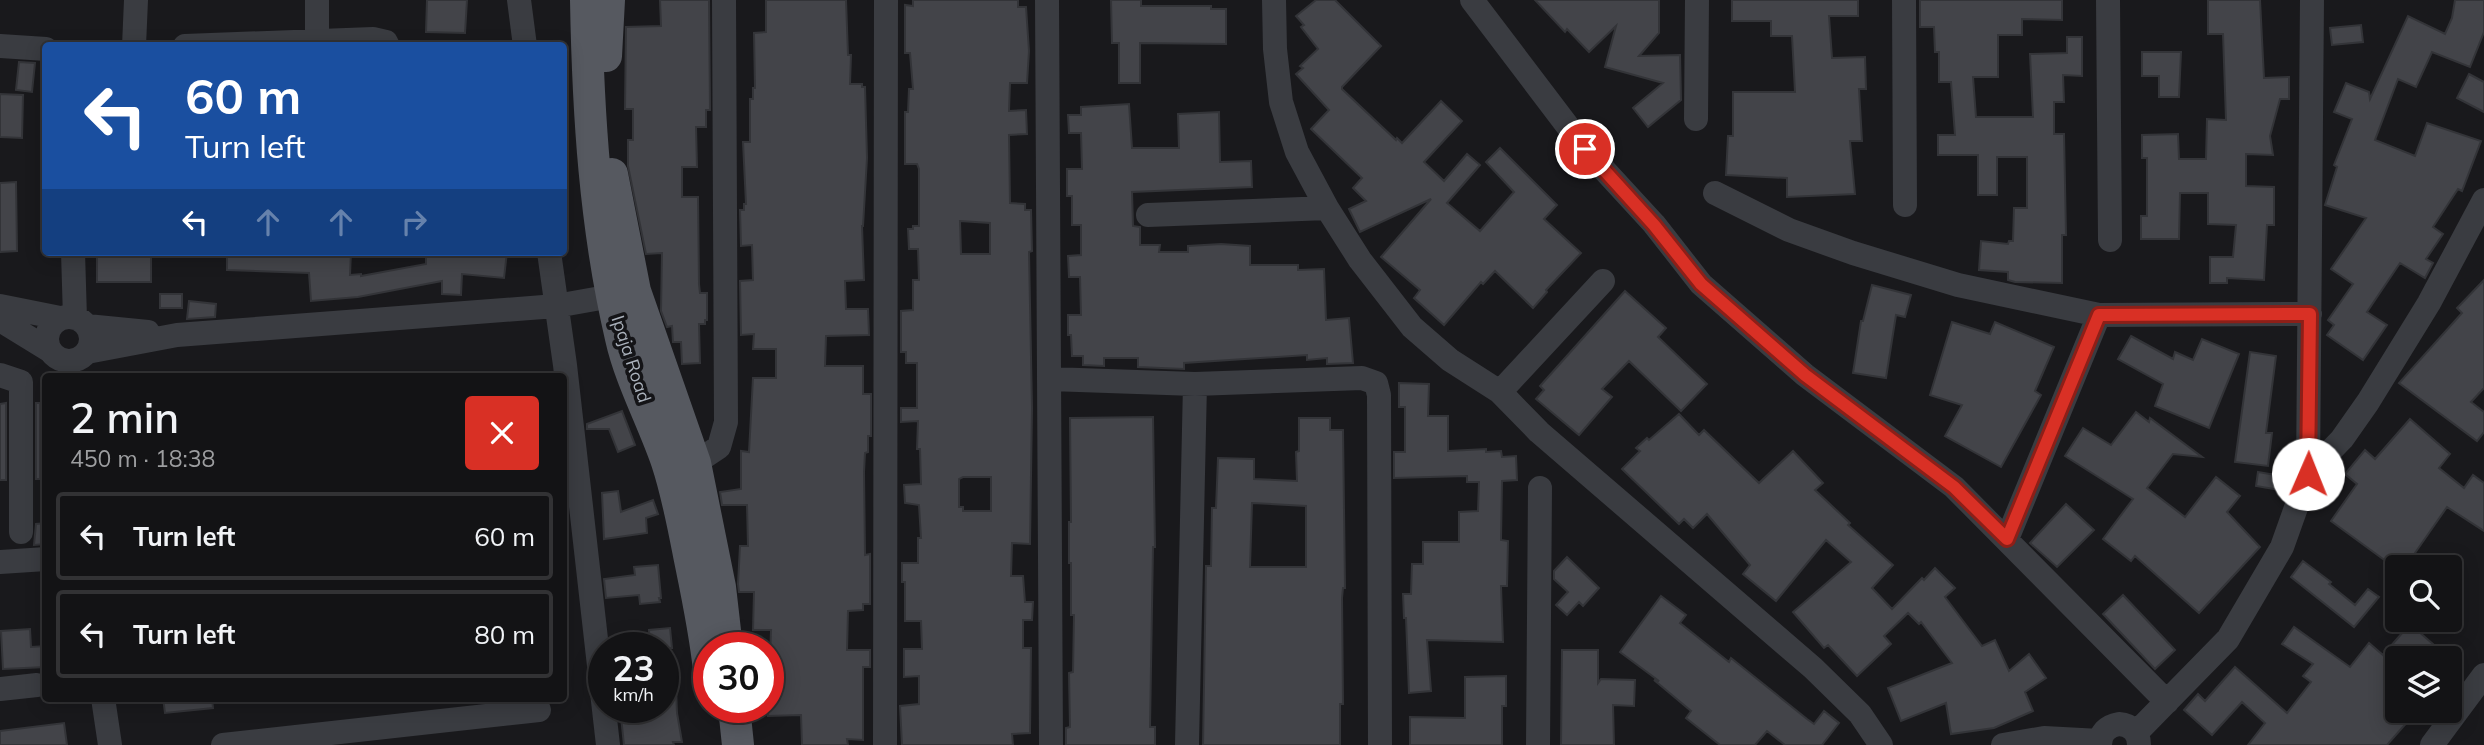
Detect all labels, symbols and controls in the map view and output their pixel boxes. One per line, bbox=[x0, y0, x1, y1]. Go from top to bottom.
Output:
text: 60 m bbox=[185, 65, 301, 126]
icon: left bbox=[70, 70, 161, 161]
pin bbox=[1555, 119, 1615, 179]
text: Turn left bbox=[185, 126, 305, 166]
icon: arrive bbox=[1566, 130, 1604, 168]
icon: left bbox=[176, 203, 214, 241]
icon: ahead bbox=[249, 203, 287, 241]
icon: ahead bbox=[322, 203, 360, 241]
icon: right bbox=[395, 203, 433, 241]
street label: Ipaja Road bbox=[607, 312, 656, 405]
text: 2 min bbox=[70, 391, 179, 444]
button: close bbox=[465, 396, 539, 470]
position arrow bbox=[2271, 437, 2345, 511]
text: 450 m · 18:38 bbox=[70, 444, 215, 473]
icon: left bbox=[74, 517, 112, 555]
text: Turn left bbox=[133, 520, 235, 553]
text: 60 m bbox=[474, 520, 535, 553]
map controls bbox=[2385, 555, 2462, 723]
button: search bbox=[2385, 555, 2462, 632]
icon: left bbox=[74, 615, 112, 653]
text: Turn left bbox=[133, 618, 235, 651]
text: 80 m bbox=[474, 618, 535, 651]
speed limit sign: 30 bbox=[693, 632, 784, 723]
text: 23 bbox=[612, 646, 655, 690]
button: layers bbox=[2385, 646, 2462, 723]
text: km/h bbox=[613, 683, 654, 706]

